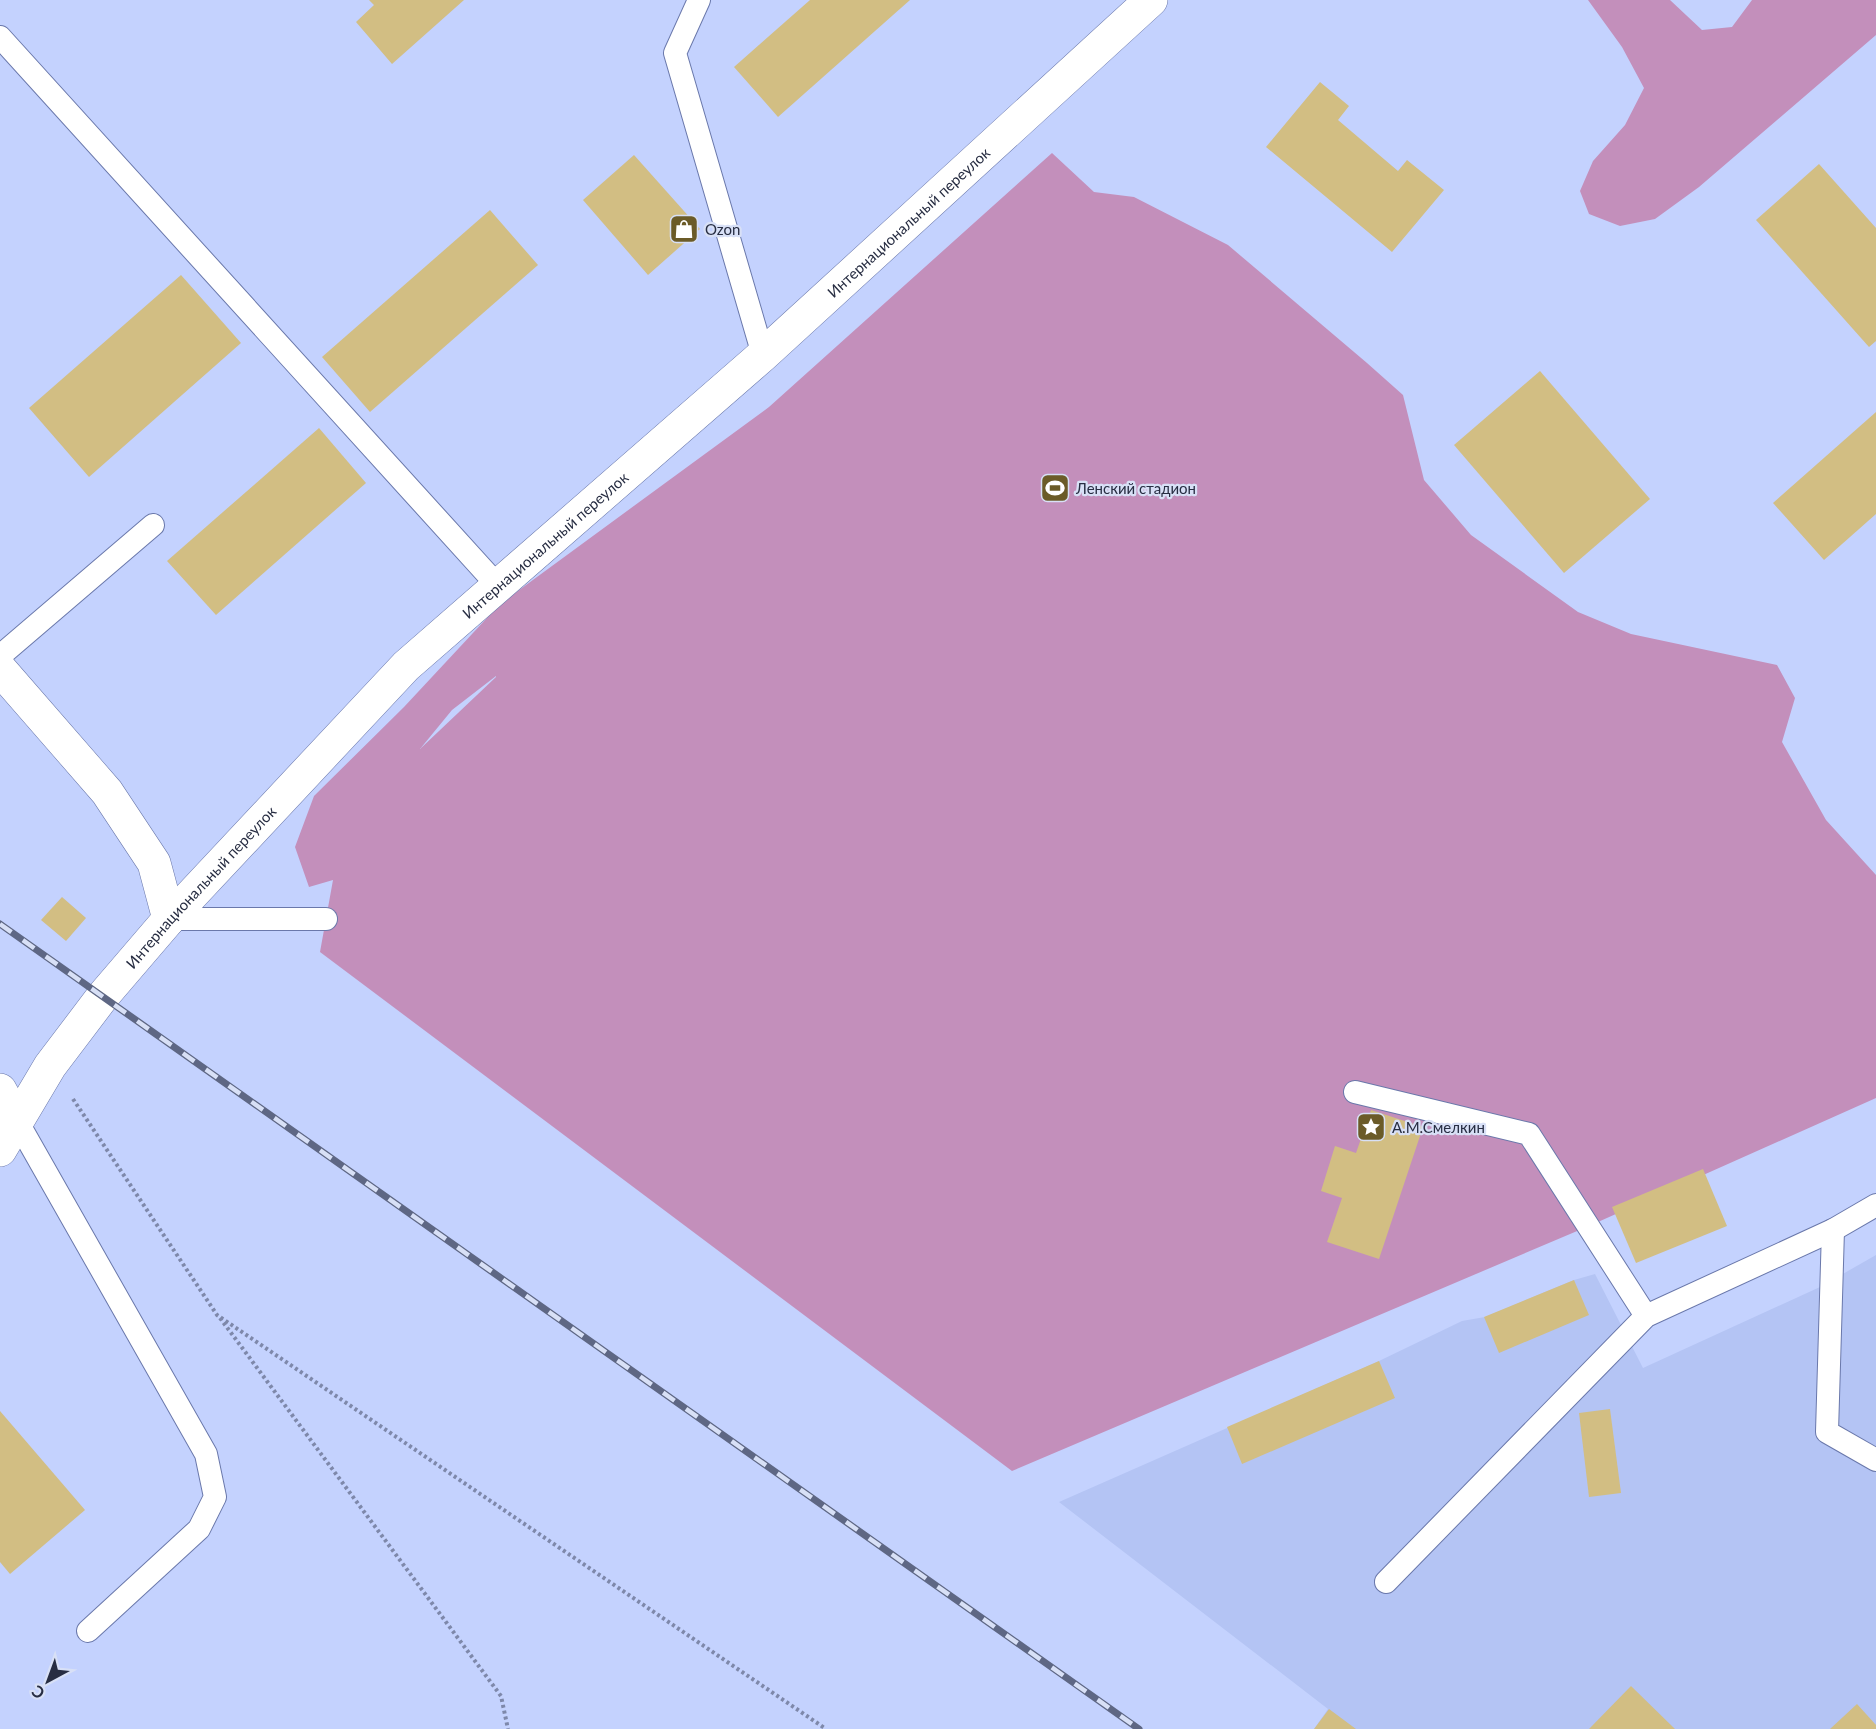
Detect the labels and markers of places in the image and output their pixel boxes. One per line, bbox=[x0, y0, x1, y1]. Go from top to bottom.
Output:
shop icon: Ozon bbox=[668, 213, 700, 245]
place label: Ozon bbox=[705, 220, 740, 238]
sports icon: Ленский стадион bbox=[1039, 472, 1071, 504]
place label: Ленский стадион bbox=[1075, 479, 1196, 497]
place icon: А.М.Смелкин bbox=[1355, 1111, 1387, 1143]
place label: А.М.Смелкин bbox=[1392, 1118, 1485, 1136]

